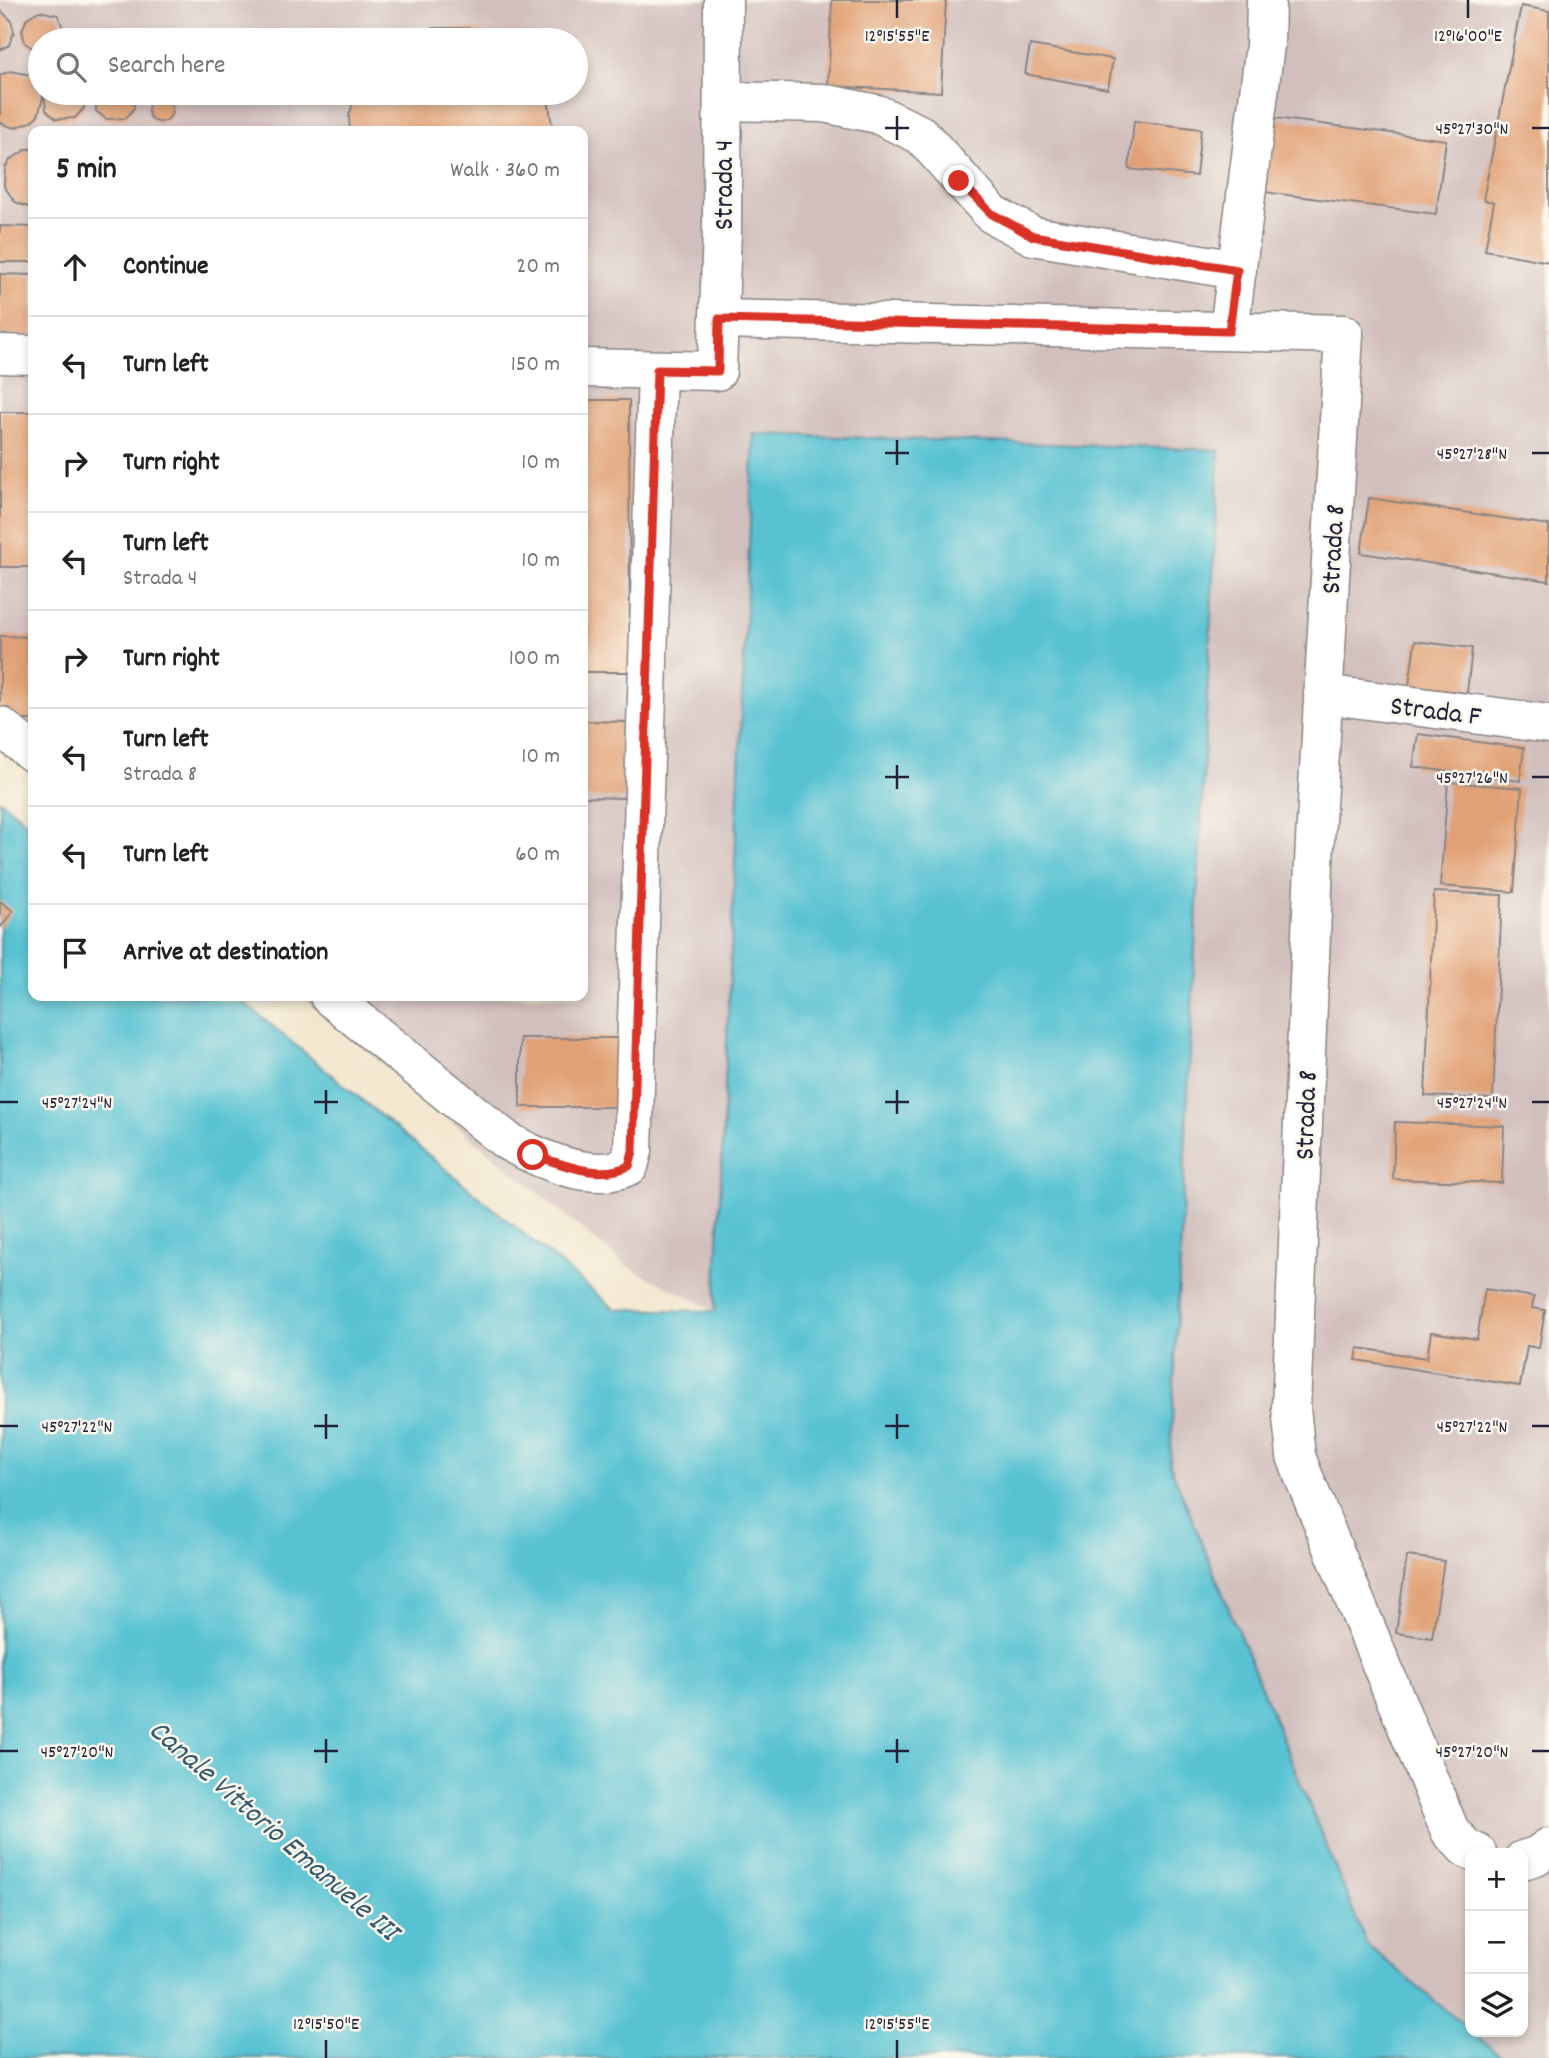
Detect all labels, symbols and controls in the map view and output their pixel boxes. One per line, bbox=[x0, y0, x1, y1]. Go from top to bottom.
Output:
text: 12°15'55"E bbox=[865, 25, 929, 50]
text: 12°16'00"E bbox=[1434, 25, 1502, 50]
search box bbox=[28, 28, 588, 105]
icon: search bbox=[52, 48, 90, 86]
text: Search here bbox=[108, 48, 226, 85]
text: 45°27'30"N bbox=[1436, 118, 1509, 143]
street label: Strada 4 bbox=[707, 140, 747, 230]
text: 5 min bbox=[56, 150, 117, 193]
text: Walk · 360 m bbox=[450, 155, 560, 188]
route end bbox=[943, 165, 974, 196]
icon: ahead bbox=[56, 248, 94, 286]
text: Continue bbox=[123, 249, 208, 286]
text: 20 m bbox=[516, 251, 560, 284]
icon: left bbox=[56, 346, 94, 384]
text: Turn left bbox=[123, 347, 209, 384]
text: 150 m bbox=[511, 349, 560, 382]
text: 45°27'28"N bbox=[1437, 443, 1507, 468]
icon: right bbox=[56, 444, 94, 482]
text: Turn right bbox=[123, 445, 220, 482]
text: 10 m bbox=[521, 447, 560, 480]
street label: Strada 8 bbox=[1314, 503, 1358, 595]
text: Turn left bbox=[123, 526, 209, 563]
icon: left bbox=[56, 542, 94, 580]
text: 10 m bbox=[521, 545, 560, 578]
text: Strada 4 bbox=[123, 563, 197, 596]
icon: right bbox=[56, 640, 94, 678]
text: Turn right bbox=[123, 641, 220, 678]
text: 100 m bbox=[509, 643, 560, 676]
street label: Strada F bbox=[1388, 689, 1484, 739]
text: Turn left bbox=[123, 722, 209, 759]
icon: left bbox=[56, 738, 94, 776]
text: 10 m bbox=[521, 741, 560, 774]
text: Strada 8 bbox=[123, 759, 197, 792]
text: 45°27'26"N bbox=[1436, 767, 1508, 792]
icon: left bbox=[56, 836, 94, 874]
text: Turn left bbox=[123, 837, 209, 874]
text: 60 m bbox=[515, 839, 560, 872]
icon: arrive bbox=[56, 934, 94, 972]
text: Arrive at destination bbox=[123, 935, 328, 972]
street label: Strada 8 bbox=[1287, 1069, 1331, 1161]
text: 45°27'24"N bbox=[42, 1092, 112, 1117]
text: 45°27'24"N bbox=[1437, 1092, 1507, 1117]
route start bbox=[517, 1139, 548, 1170]
text: 45°27'22"N bbox=[42, 1416, 112, 1441]
text: 45°27'22"N bbox=[1437, 1416, 1507, 1441]
water label: Canale Vittorio Emanuele III bbox=[137, 1711, 410, 1956]
text: 45°27'20"N bbox=[41, 1741, 113, 1766]
text: 45°27'20"N bbox=[1436, 1741, 1508, 1766]
map controls bbox=[1465, 1848, 1528, 2037]
button: + bbox=[1465, 1848, 1528, 1911]
button: − bbox=[1465, 1911, 1528, 1974]
button: layers bbox=[1465, 1974, 1528, 2037]
text: 12°15'50"E bbox=[293, 2013, 359, 2038]
text: 12°15'55"E bbox=[865, 2013, 929, 2038]

